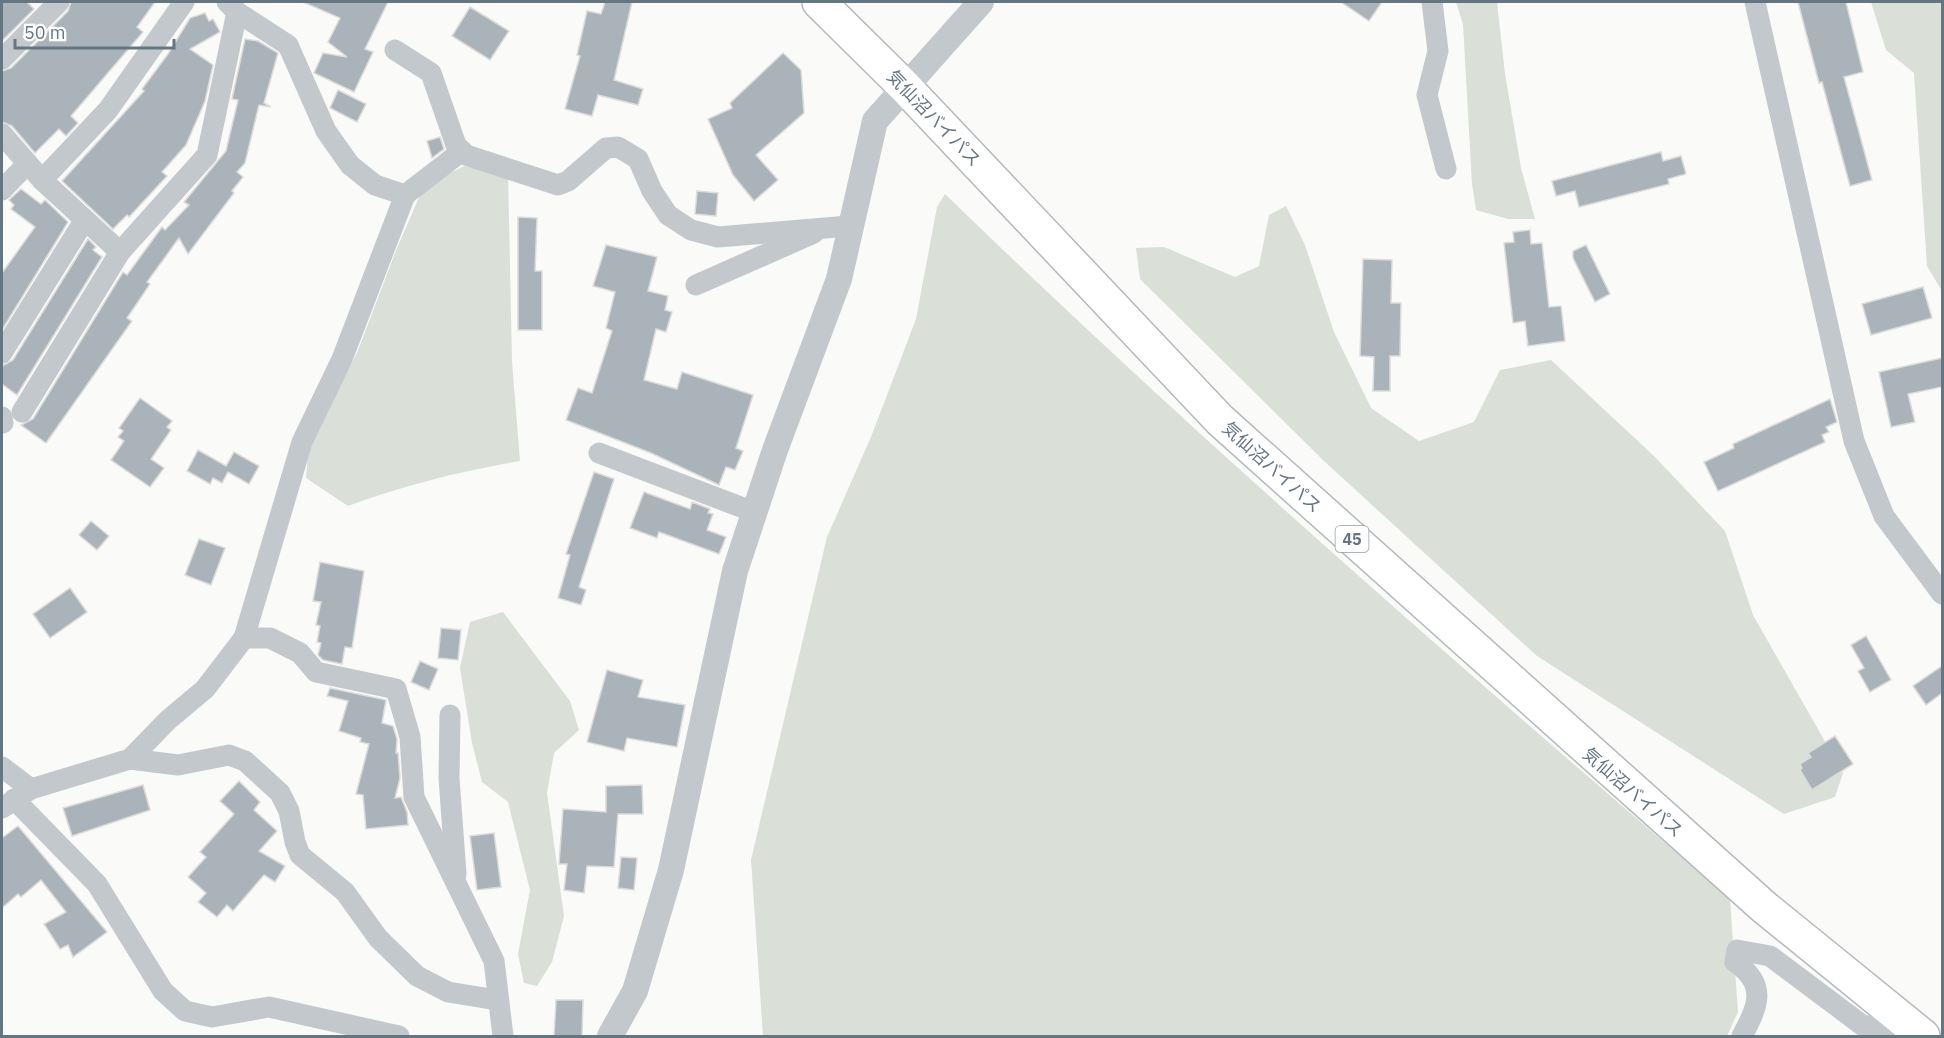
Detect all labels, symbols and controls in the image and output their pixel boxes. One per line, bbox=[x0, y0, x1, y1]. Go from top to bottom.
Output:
scale bar bbox=[15, 12, 174, 50]
text: 50 m bbox=[24, 21, 66, 44]
street label: 気仙沼バイパス bbox=[882, 65, 986, 171]
street label: 気仙沼バイパス bbox=[1218, 416, 1326, 518]
road number: 45 bbox=[1336, 526, 1368, 552]
street label: 気仙沼バイパス bbox=[1578, 742, 1688, 842]

